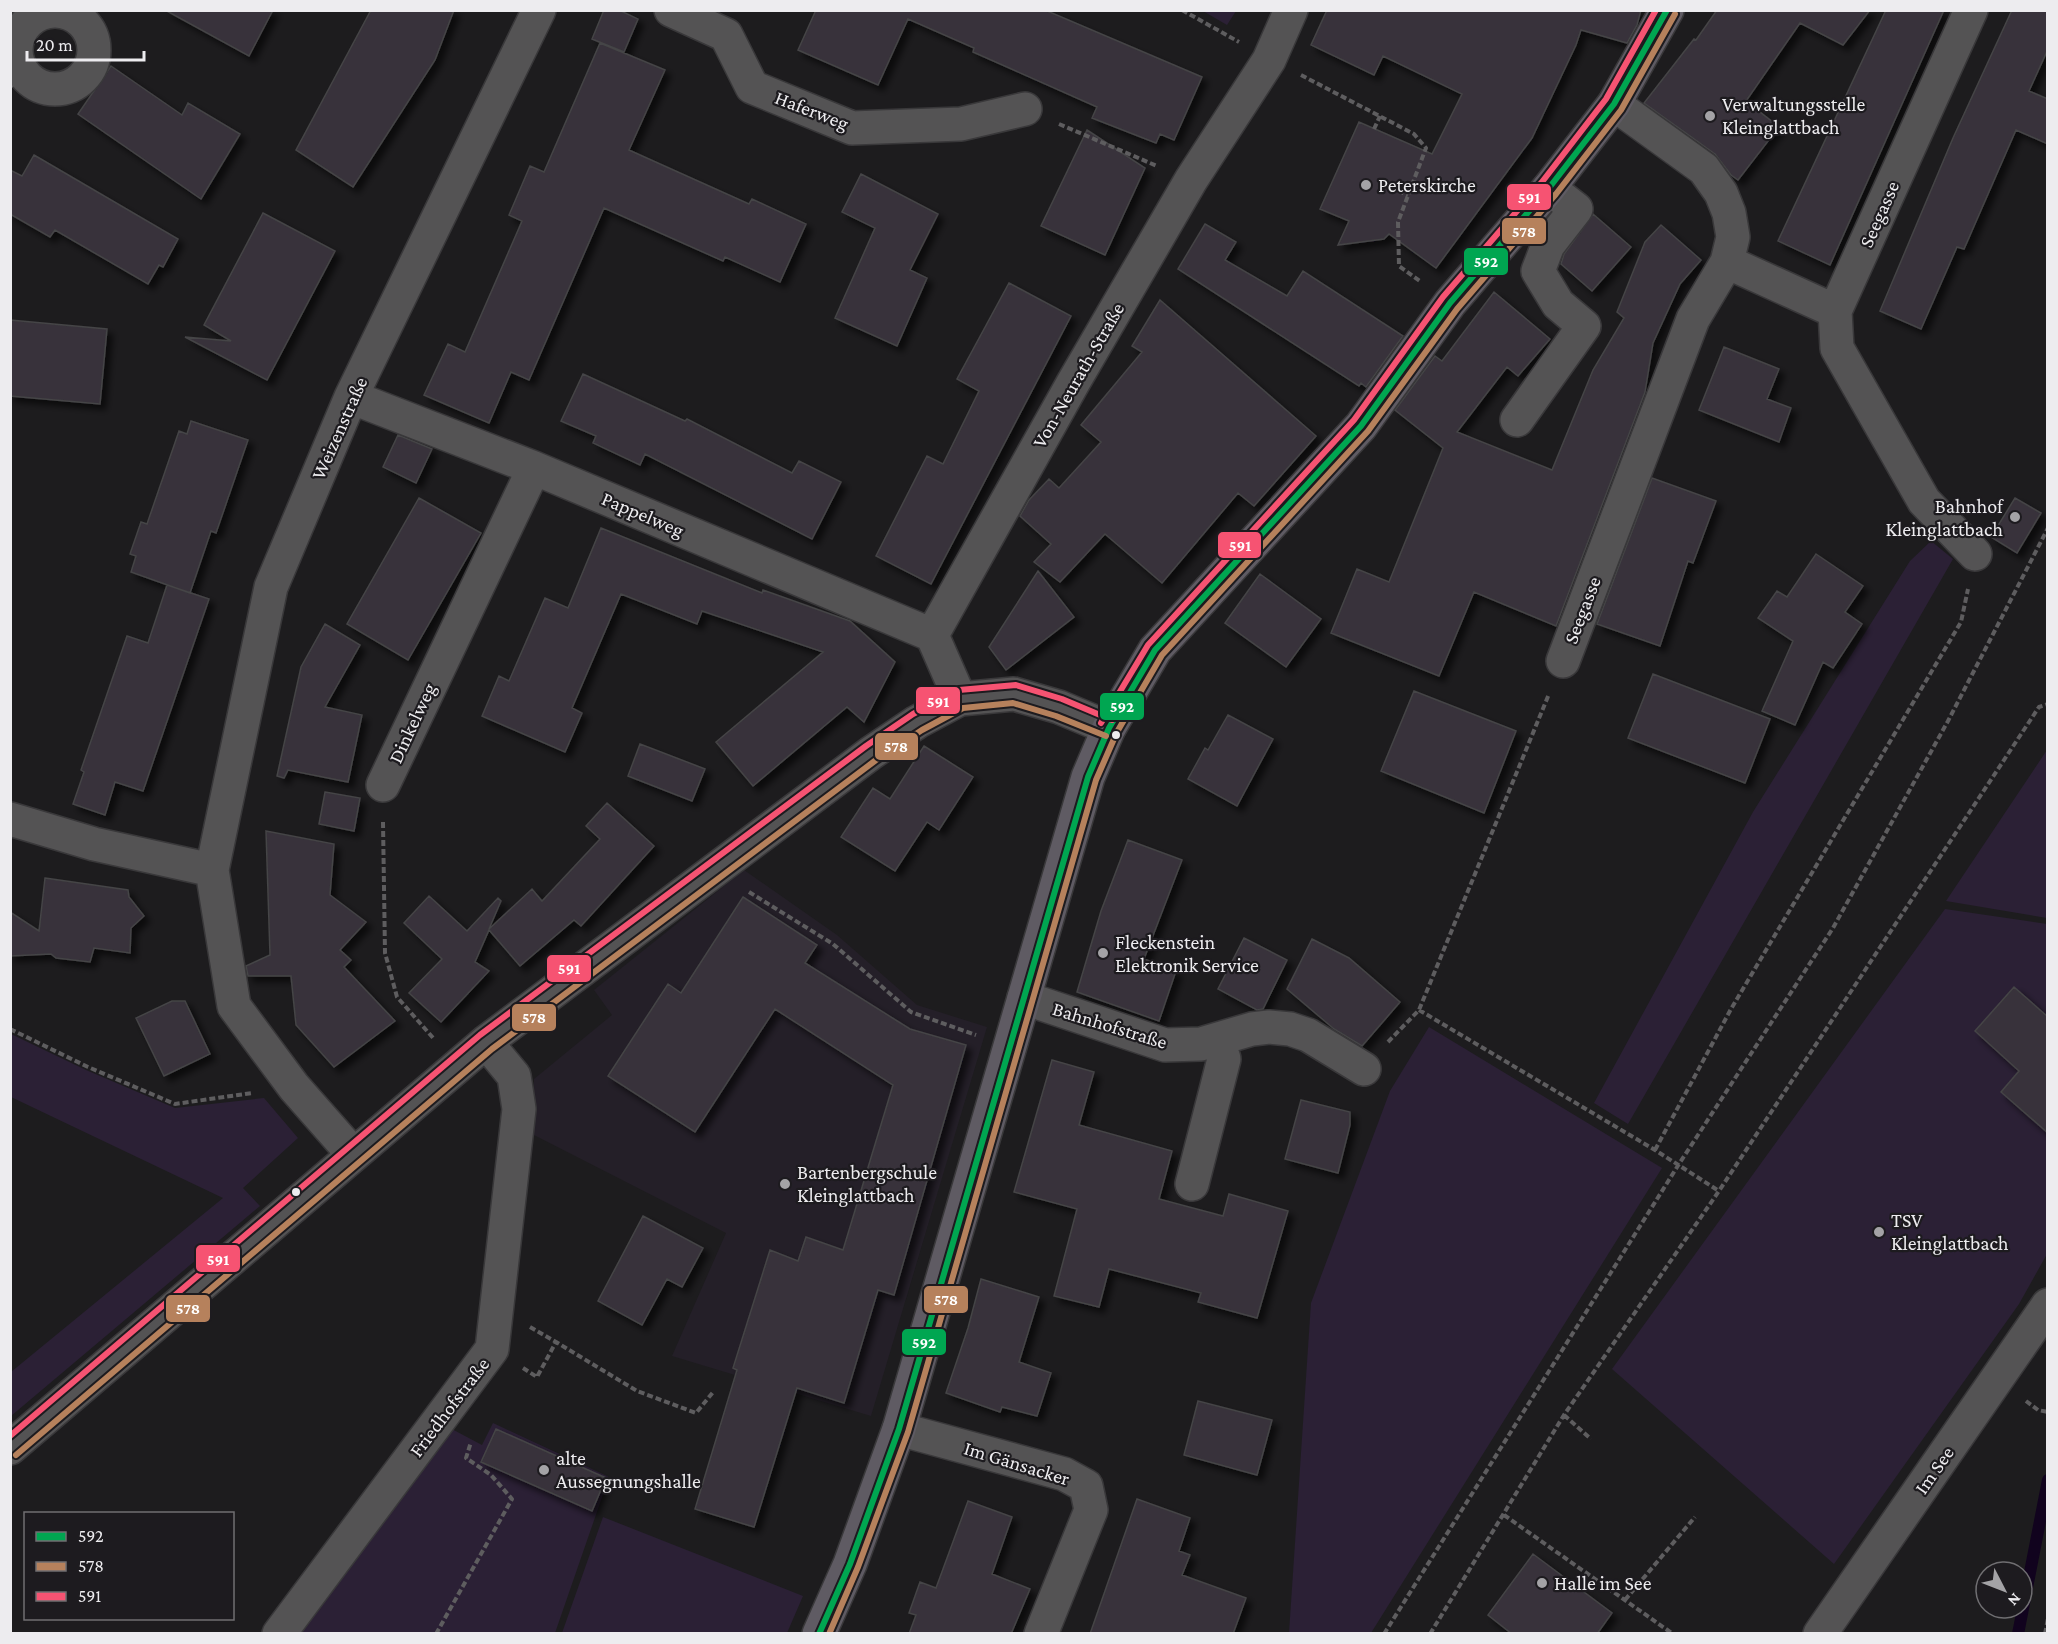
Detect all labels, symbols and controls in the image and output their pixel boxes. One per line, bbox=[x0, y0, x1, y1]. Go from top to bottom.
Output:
scale bar bbox=[27, 24, 144, 62]
text: 20 m bbox=[36, 35, 73, 55]
street label: Haferweg bbox=[772, 86, 852, 135]
place label: Verwaltungsstelle Kleinglattbach bbox=[1722, 93, 1866, 139]
marker: Verwaltungsstelle Kleinglattbach bbox=[1703, 109, 1717, 123]
place label: Peterskirche bbox=[1378, 174, 1476, 196]
street label: Seegasse bbox=[1855, 177, 1904, 251]
marker: Peterskirche bbox=[1359, 178, 1373, 192]
line badge: 591 bbox=[1506, 183, 1552, 211]
text: 591 bbox=[1518, 189, 1540, 206]
line badge: 578 bbox=[1501, 217, 1547, 245]
text: 578 bbox=[1512, 223, 1536, 240]
line badge: 592 bbox=[1463, 247, 1509, 276]
text: 592 bbox=[1474, 253, 1498, 270]
street label: Von-Neurath-Straße bbox=[1028, 299, 1128, 451]
street label: Weizenstraße bbox=[307, 373, 371, 483]
street label: Pappelweg bbox=[598, 487, 688, 542]
place label: Bahnhof Kleinglattbach bbox=[1886, 495, 2004, 541]
marker: Bahnhof Kleinglattbach bbox=[2008, 510, 2022, 524]
line badge: 591 bbox=[1217, 531, 1262, 559]
text: 591 bbox=[1229, 537, 1251, 554]
street label: Seegasse bbox=[1559, 573, 1606, 647]
street label: Dinkelweg bbox=[384, 679, 441, 767]
line badge: 591 bbox=[915, 686, 961, 715]
line badge: 592 bbox=[1099, 692, 1145, 721]
text: 591 bbox=[927, 693, 949, 710]
text: 592 bbox=[1110, 698, 1134, 715]
unlabelled marker bbox=[1110, 729, 1122, 741]
line badge: 578 bbox=[874, 732, 919, 761]
text: 578 bbox=[884, 738, 908, 755]
place label: Fleckenstein Elektronik Service bbox=[1115, 931, 1259, 976]
marker: Fleckenstein Elektronik Service bbox=[1096, 946, 1110, 960]
line badge: 591 bbox=[546, 954, 592, 983]
text: 591 bbox=[558, 960, 580, 977]
street label: Bahnhofstraße bbox=[1050, 997, 1170, 1053]
line badge: 578 bbox=[511, 1003, 557, 1032]
text: 578 bbox=[522, 1009, 546, 1026]
place label: Bartenbergschule Kleinglattbach bbox=[797, 1161, 937, 1207]
marker: Bartenbergschule Kleinglattbach bbox=[778, 1177, 792, 1191]
unlabelled marker bbox=[290, 1186, 302, 1198]
place label: TSV Kleinglattbach bbox=[1891, 1209, 2009, 1255]
marker: TSV Kleinglattbach bbox=[1872, 1225, 1886, 1239]
line badge: 591 bbox=[195, 1244, 241, 1273]
text: 591 bbox=[207, 1251, 229, 1268]
line badge: 578 bbox=[923, 1285, 969, 1314]
text: 578 bbox=[934, 1291, 958, 1308]
line badge: 578 bbox=[165, 1294, 211, 1323]
text: 578 bbox=[176, 1300, 200, 1317]
line badge: 592 bbox=[901, 1328, 947, 1356]
text: 592 bbox=[912, 1334, 936, 1351]
street label: Friedhofstraße bbox=[405, 1353, 493, 1461]
street label: Im Gänsacker bbox=[962, 1437, 1072, 1489]
street label: Im See bbox=[1910, 1442, 1958, 1498]
place label: alte Aussegnungshalle bbox=[556, 1447, 701, 1493]
marker: alte Aussegnungshalle bbox=[537, 1463, 551, 1477]
legend bbox=[24, 1512, 234, 1620]
text: 592 bbox=[78, 1526, 104, 1546]
text: 578 bbox=[78, 1556, 104, 1576]
north arrow bbox=[1974, 1560, 2034, 1620]
place label: Halle im See bbox=[1554, 1572, 1652, 1594]
marker: Halle im See bbox=[1535, 1576, 1549, 1590]
text: 591 bbox=[78, 1586, 101, 1606]
text: N bbox=[2005, 1590, 2025, 1610]

